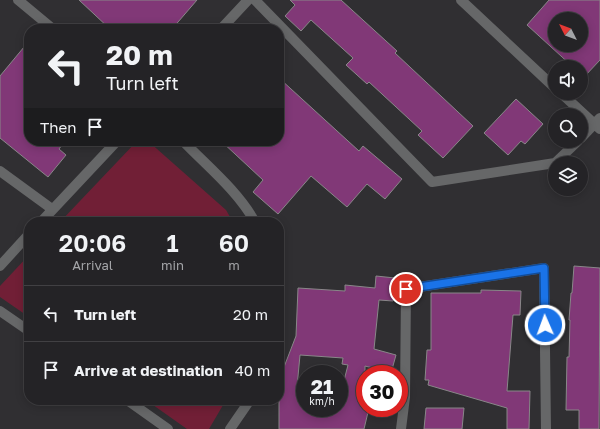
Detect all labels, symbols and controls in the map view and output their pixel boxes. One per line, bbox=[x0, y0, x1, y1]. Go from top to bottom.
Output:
north arrow bbox=[548, 12, 588, 52]
map controls bbox=[548, 12, 588, 196]
text: 20 m bbox=[106, 38, 173, 71]
icon: left bbox=[40, 40, 92, 92]
button: sound bbox=[548, 60, 588, 100]
text: Turn left bbox=[106, 72, 179, 94]
button: search bbox=[548, 108, 588, 148]
icon: arrive bbox=[84, 116, 106, 138]
text: Then bbox=[40, 118, 76, 136]
button: layers bbox=[548, 156, 588, 196]
text: 20:06 bbox=[59, 228, 126, 257]
text: 1 bbox=[167, 228, 179, 257]
text: 60 bbox=[219, 228, 249, 257]
text: Arrival bbox=[72, 257, 113, 273]
text: min bbox=[161, 257, 184, 273]
text: m bbox=[228, 257, 240, 273]
pin bbox=[389, 272, 423, 306]
icon: arrive bbox=[395, 278, 417, 300]
icon: left bbox=[40, 303, 62, 325]
position arrow bbox=[524, 304, 566, 346]
text: Turn left bbox=[74, 305, 136, 323]
text: 20 m bbox=[233, 305, 268, 323]
icon: arrive bbox=[40, 359, 62, 381]
text: Arrive at destination bbox=[74, 361, 223, 379]
text: 40 m bbox=[235, 361, 270, 379]
speed limit sign: 30 bbox=[356, 365, 408, 417]
text: 21 bbox=[311, 374, 333, 398]
text: km/h bbox=[309, 395, 335, 407]

